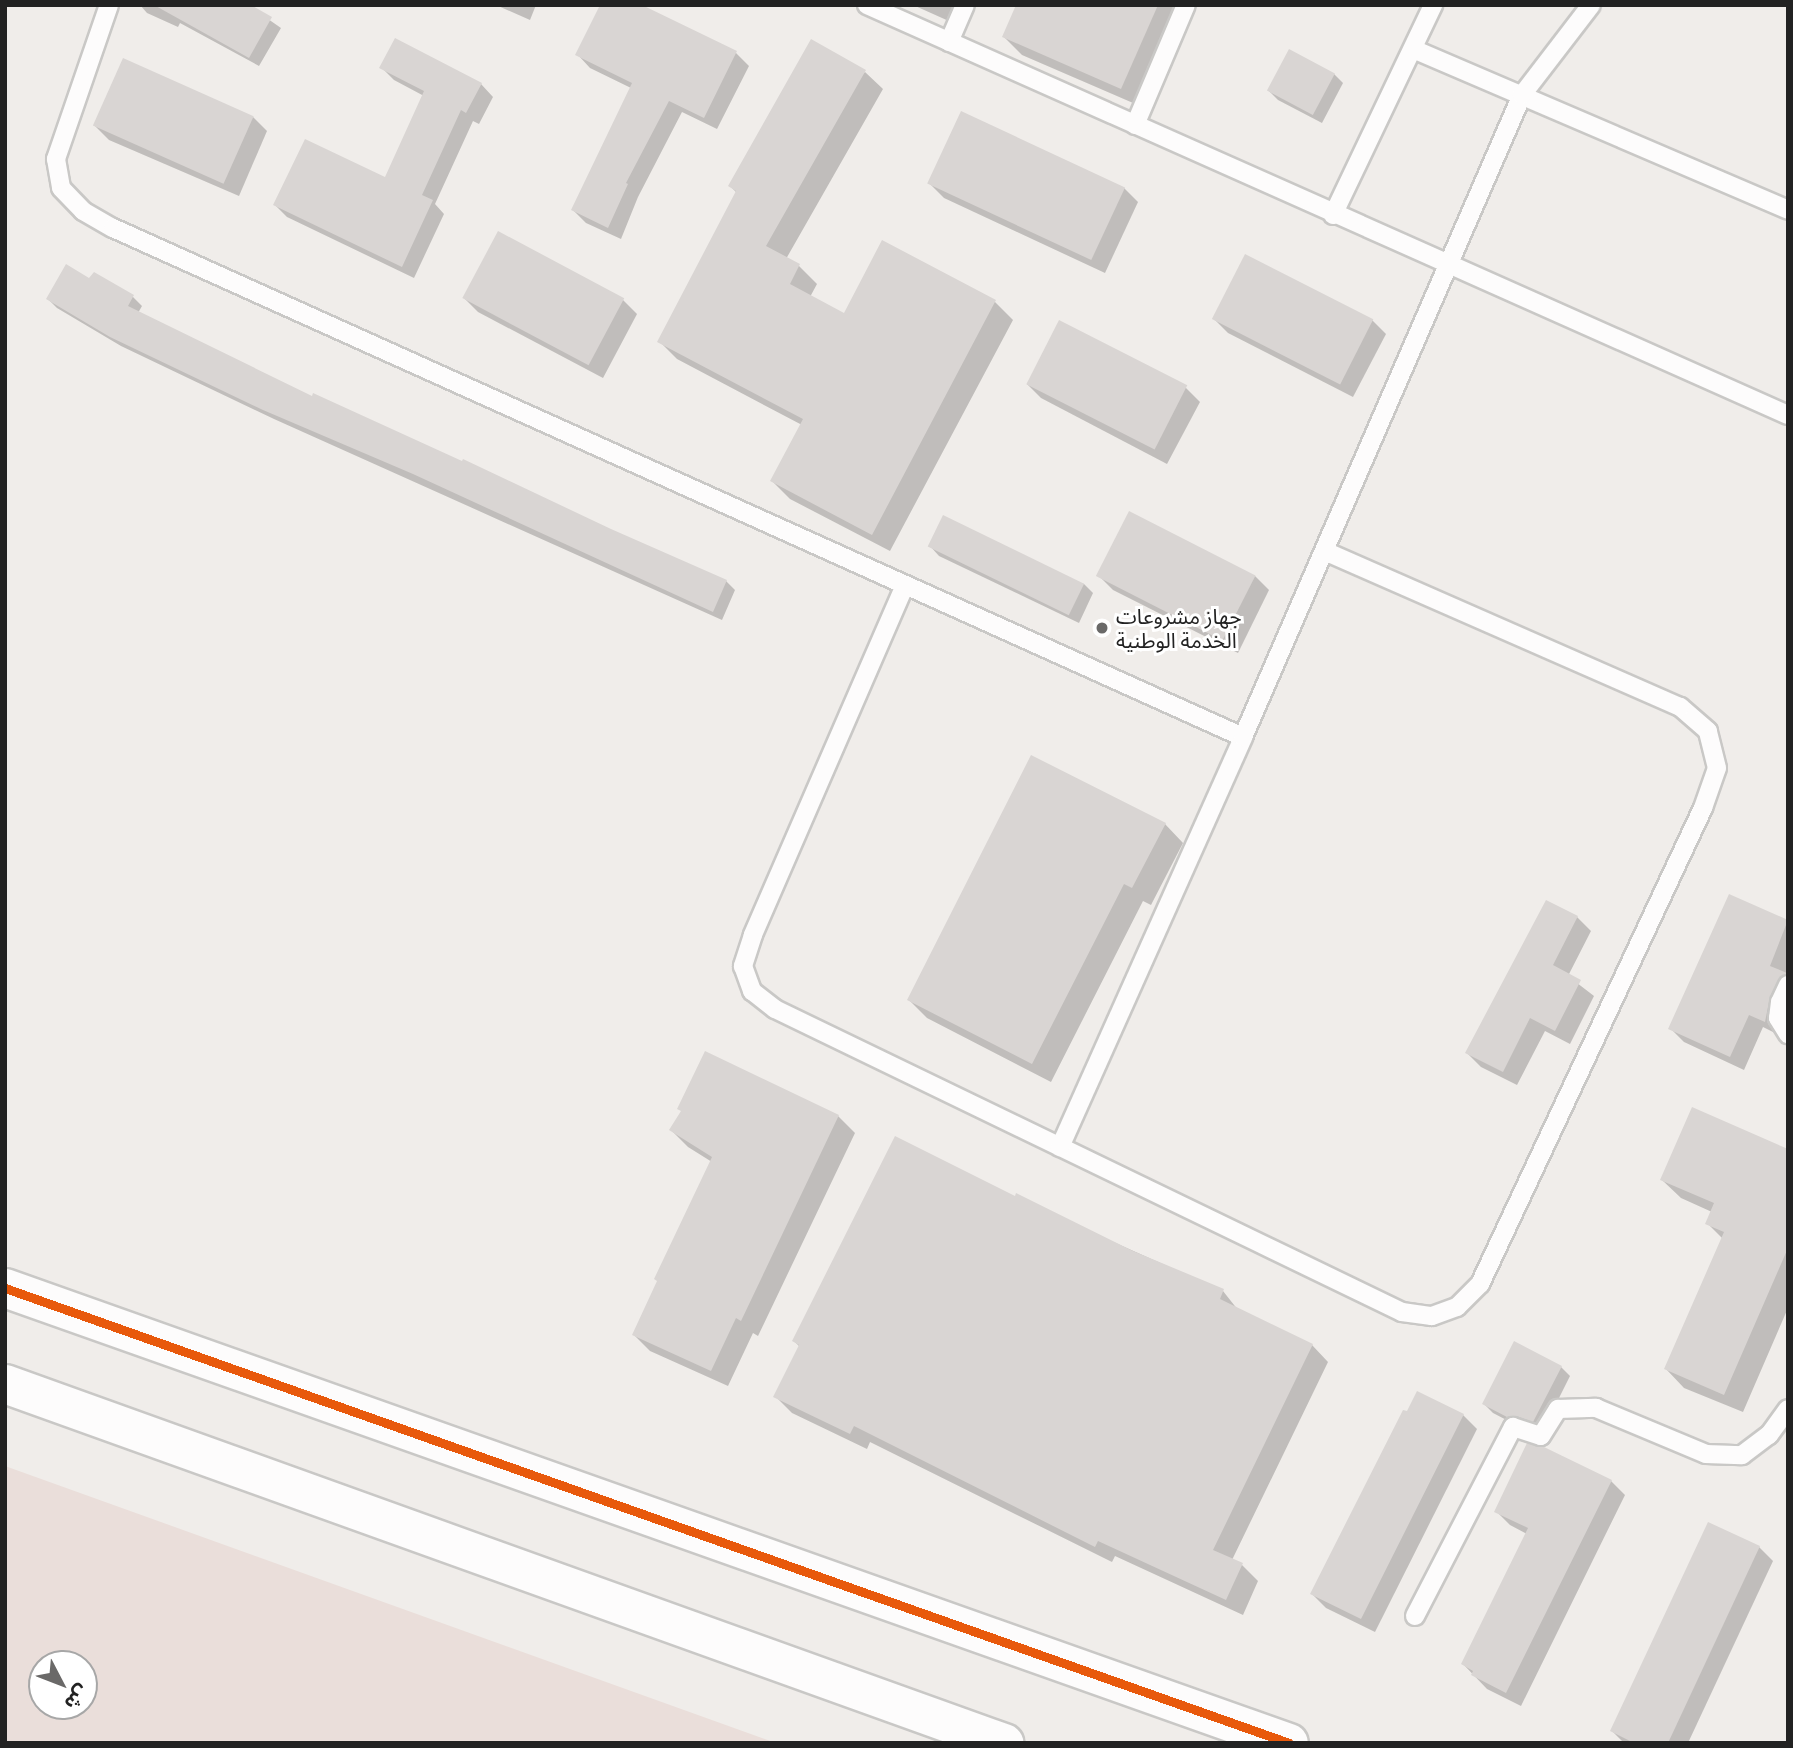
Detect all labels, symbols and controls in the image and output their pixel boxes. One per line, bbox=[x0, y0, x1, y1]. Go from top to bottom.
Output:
place label: جهاز مشروعات الخدمة الوطنية bbox=[1116, 603, 1242, 653]
marker: جهاز مشروعات الخدمة الوطنية bbox=[1094, 620, 1110, 636]
north arrow bbox=[28, 1650, 98, 1720]
text: ش bbox=[58, 1679, 97, 1717]

